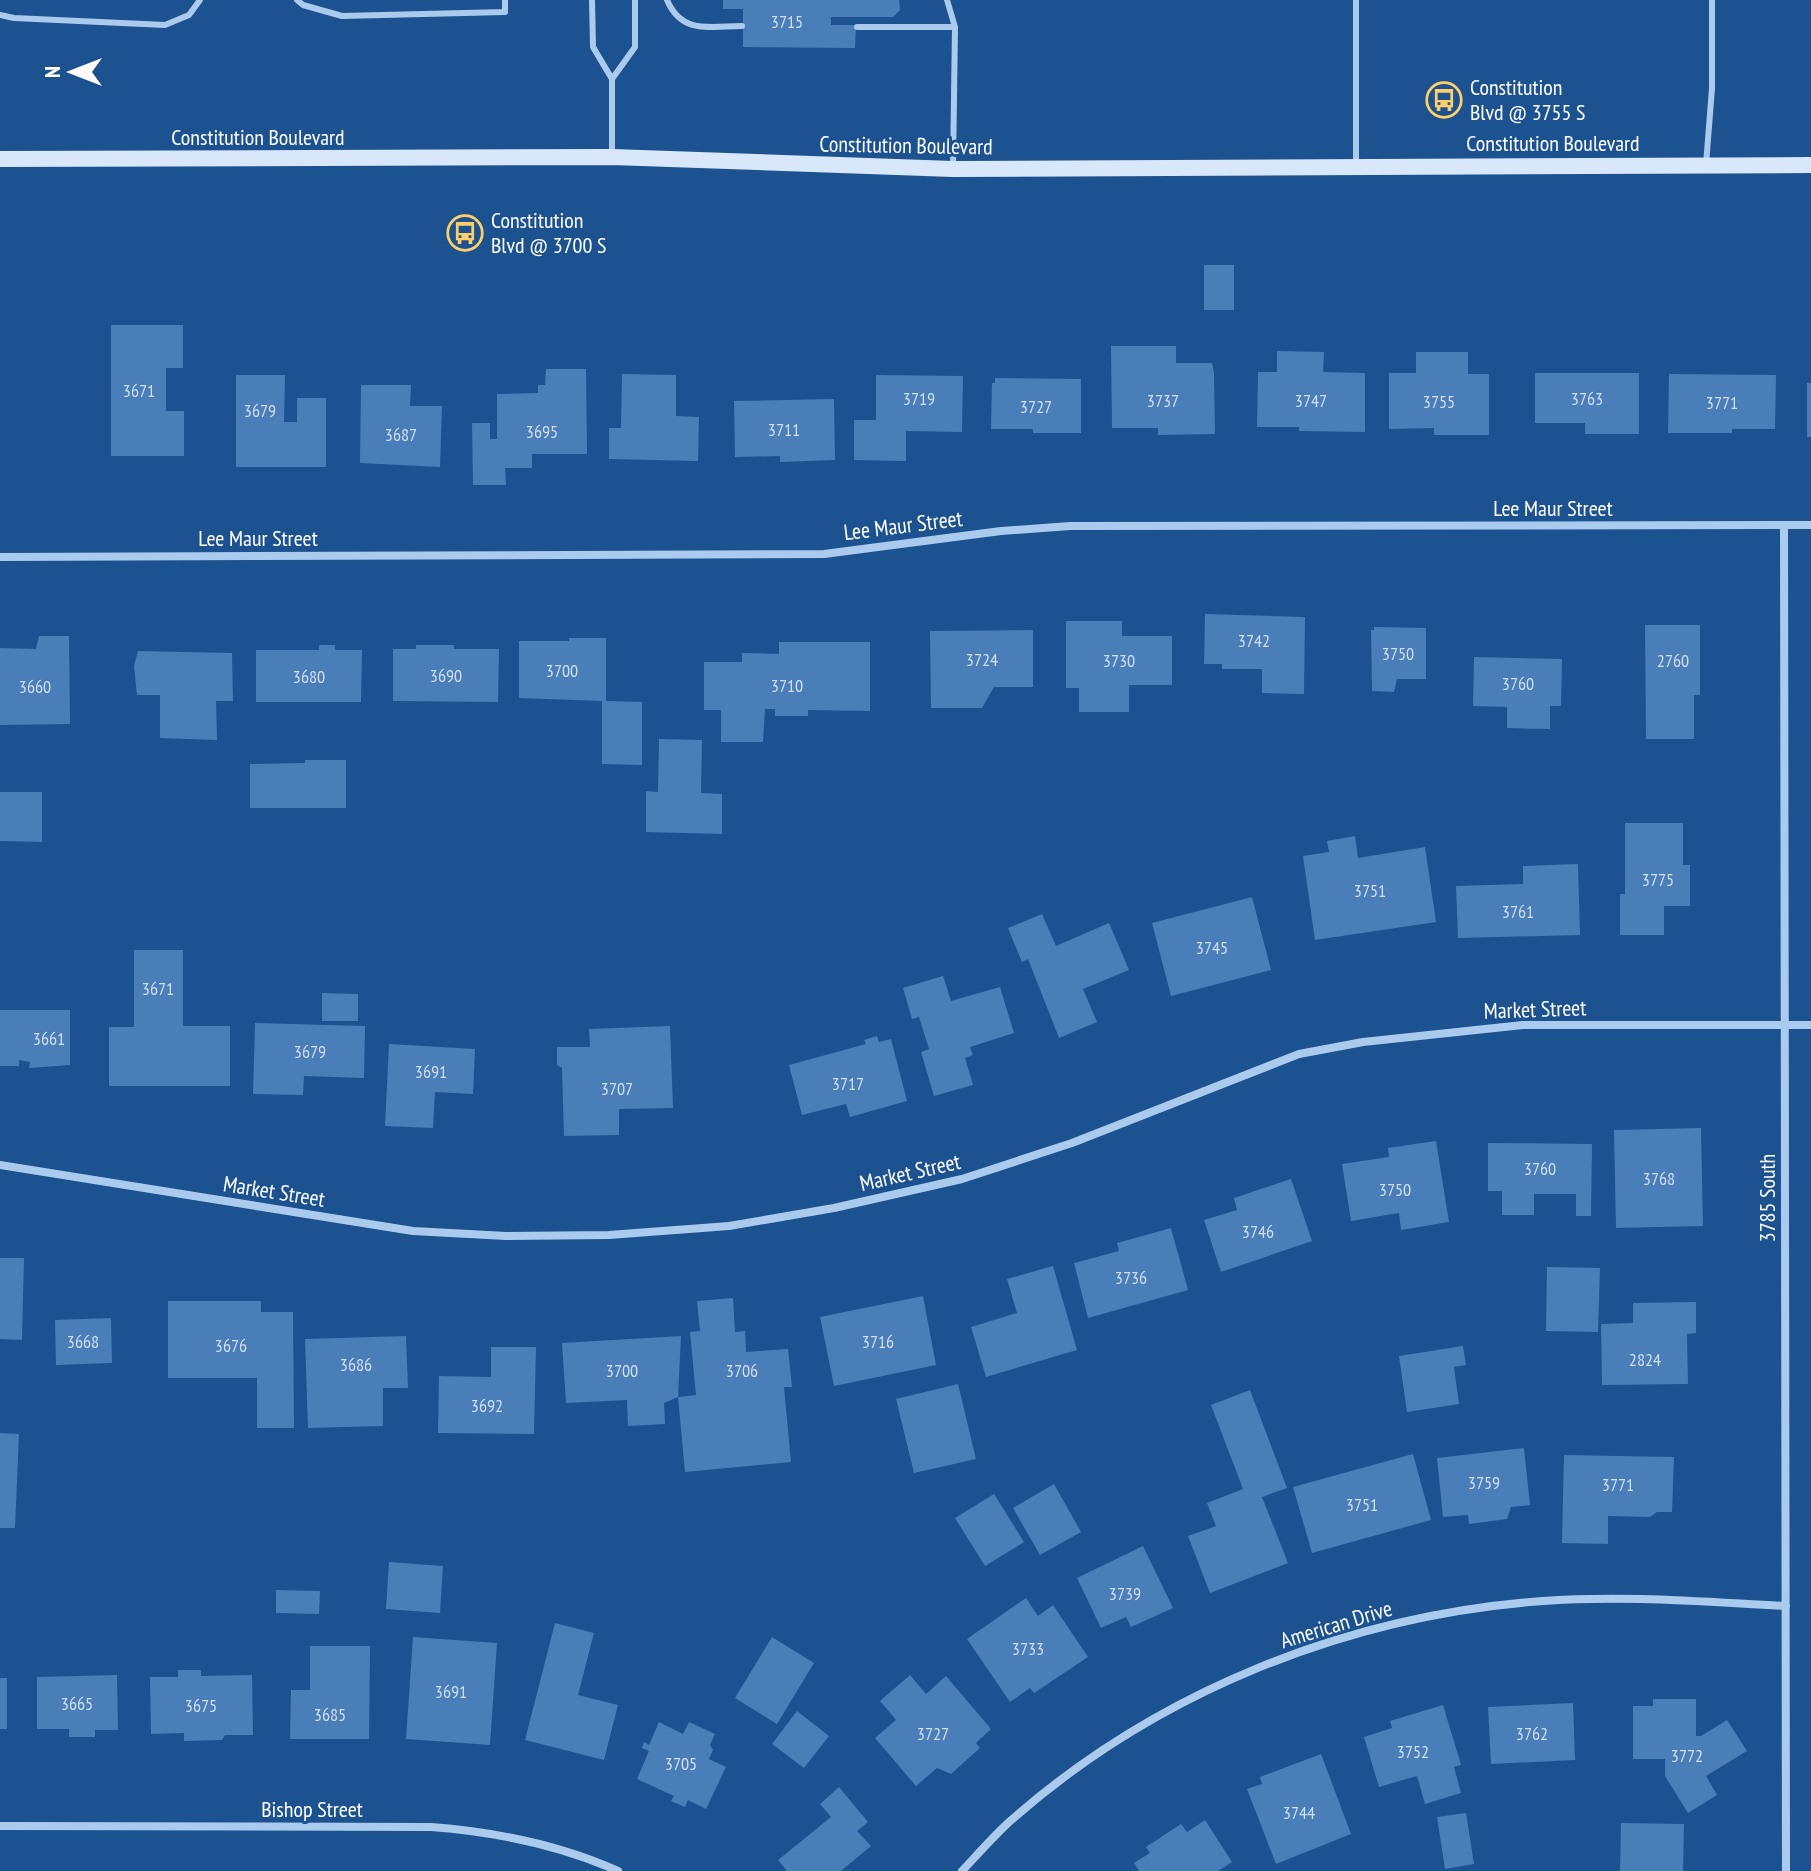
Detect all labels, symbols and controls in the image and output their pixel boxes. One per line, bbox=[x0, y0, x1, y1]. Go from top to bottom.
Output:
house number: 3715 bbox=[771, 10, 803, 33]
north arrow bbox=[32, 32, 112, 112]
text: N bbox=[38, 66, 66, 78]
place label: Constitution Blvd @ 3755 S bbox=[1470, 73, 1585, 126]
bus stop icon: Constitution Blvd @ 3755 S bbox=[1425, 81, 1463, 119]
street label: Constitution Boulevard bbox=[171, 123, 345, 151]
street label: Constitution Boulevard bbox=[819, 129, 993, 161]
street label: Constitution Boulevard bbox=[1466, 129, 1640, 157]
place label: Constitution Blvd @ 3700 S bbox=[491, 206, 606, 259]
bus stop icon: Constitution Blvd @ 3700 S bbox=[446, 214, 484, 252]
house number: 3671 bbox=[123, 379, 155, 402]
house number: 3719 bbox=[903, 387, 935, 410]
house number: 3763 bbox=[1571, 387, 1603, 410]
house number: 3737 bbox=[1147, 389, 1179, 412]
house number: 3747 bbox=[1295, 389, 1327, 412]
house number: 3755 bbox=[1423, 390, 1455, 413]
house number: 3771 bbox=[1706, 391, 1738, 414]
house number: 3727 bbox=[1020, 395, 1052, 418]
house number: 3679 bbox=[244, 399, 276, 422]
house number: 3711 bbox=[768, 418, 800, 441]
house number: 3695 bbox=[526, 420, 558, 443]
house number: 3687 bbox=[385, 423, 417, 446]
street label: Lee Maur Street bbox=[1493, 494, 1613, 522]
street label: Lee Maur Street bbox=[842, 504, 964, 546]
street label: Lee Maur Street bbox=[198, 524, 318, 552]
house number: 3742 bbox=[1238, 629, 1270, 652]
house number: 3750 bbox=[1382, 642, 1414, 665]
house number: 3724 bbox=[966, 648, 998, 671]
house number: 3730 bbox=[1103, 649, 1135, 672]
house number: 2760 bbox=[1657, 649, 1689, 672]
house number: 3700 bbox=[546, 659, 578, 682]
house number: 3690 bbox=[430, 664, 462, 687]
house number: 3680 bbox=[293, 665, 325, 688]
house number: 3760 bbox=[1502, 672, 1534, 695]
house number: 3710 bbox=[771, 674, 803, 697]
house number: 3660 bbox=[19, 675, 51, 698]
house number: 3775 bbox=[1642, 868, 1674, 891]
house number: 3751 bbox=[1354, 879, 1386, 902]
house number: 3761 bbox=[1502, 900, 1534, 923]
house number: 3745 bbox=[1196, 936, 1228, 959]
house number: 3671 bbox=[142, 977, 174, 1000]
street label: Market Street bbox=[1483, 993, 1587, 1025]
house number: 3661 bbox=[33, 1027, 65, 1050]
house number: 3679 bbox=[294, 1040, 326, 1063]
house number: 3691 bbox=[415, 1060, 447, 1083]
house number: 3717 bbox=[832, 1072, 864, 1095]
house number: 3707 bbox=[601, 1077, 633, 1100]
street label: Market Street bbox=[857, 1147, 963, 1197]
street label: 3785 South bbox=[1753, 1154, 1781, 1242]
house number: 3760 bbox=[1524, 1157, 1556, 1180]
house number: 3768 bbox=[1643, 1167, 1675, 1190]
street label: Market Street bbox=[221, 1169, 327, 1213]
house number: 3750 bbox=[1379, 1178, 1411, 1201]
house number: 3746 bbox=[1242, 1220, 1274, 1243]
house number: 3736 bbox=[1115, 1266, 1147, 1289]
house number: 3668 bbox=[67, 1330, 99, 1353]
house number: 3716 bbox=[862, 1330, 894, 1353]
house number: 3676 bbox=[215, 1334, 247, 1357]
house number: 2824 bbox=[1629, 1348, 1661, 1371]
house number: 3686 bbox=[340, 1353, 372, 1376]
house number: 3700 bbox=[606, 1359, 638, 1382]
house number: 3706 bbox=[726, 1359, 758, 1382]
house number: 3692 bbox=[471, 1394, 503, 1417]
house number: 3759 bbox=[1468, 1471, 1500, 1494]
house number: 3771 bbox=[1602, 1473, 1634, 1496]
house number: 3751 bbox=[1346, 1493, 1378, 1516]
house number: 3739 bbox=[1109, 1582, 1141, 1605]
street label: American Drive bbox=[1277, 1594, 1395, 1654]
house number: 3733 bbox=[1012, 1637, 1044, 1660]
house number: 3691 bbox=[435, 1680, 467, 1703]
house number: 3665 bbox=[61, 1692, 93, 1715]
house number: 3675 bbox=[185, 1694, 217, 1717]
house number: 3685 bbox=[314, 1703, 346, 1726]
house number: 3727 bbox=[917, 1722, 949, 1745]
house number: 3762 bbox=[1516, 1722, 1548, 1745]
house number: 3752 bbox=[1397, 1740, 1429, 1763]
house number: 3772 bbox=[1671, 1744, 1703, 1767]
house number: 3705 bbox=[665, 1752, 697, 1775]
street label: Bishop Street bbox=[261, 1795, 363, 1823]
house number: 3744 bbox=[1283, 1801, 1315, 1824]

